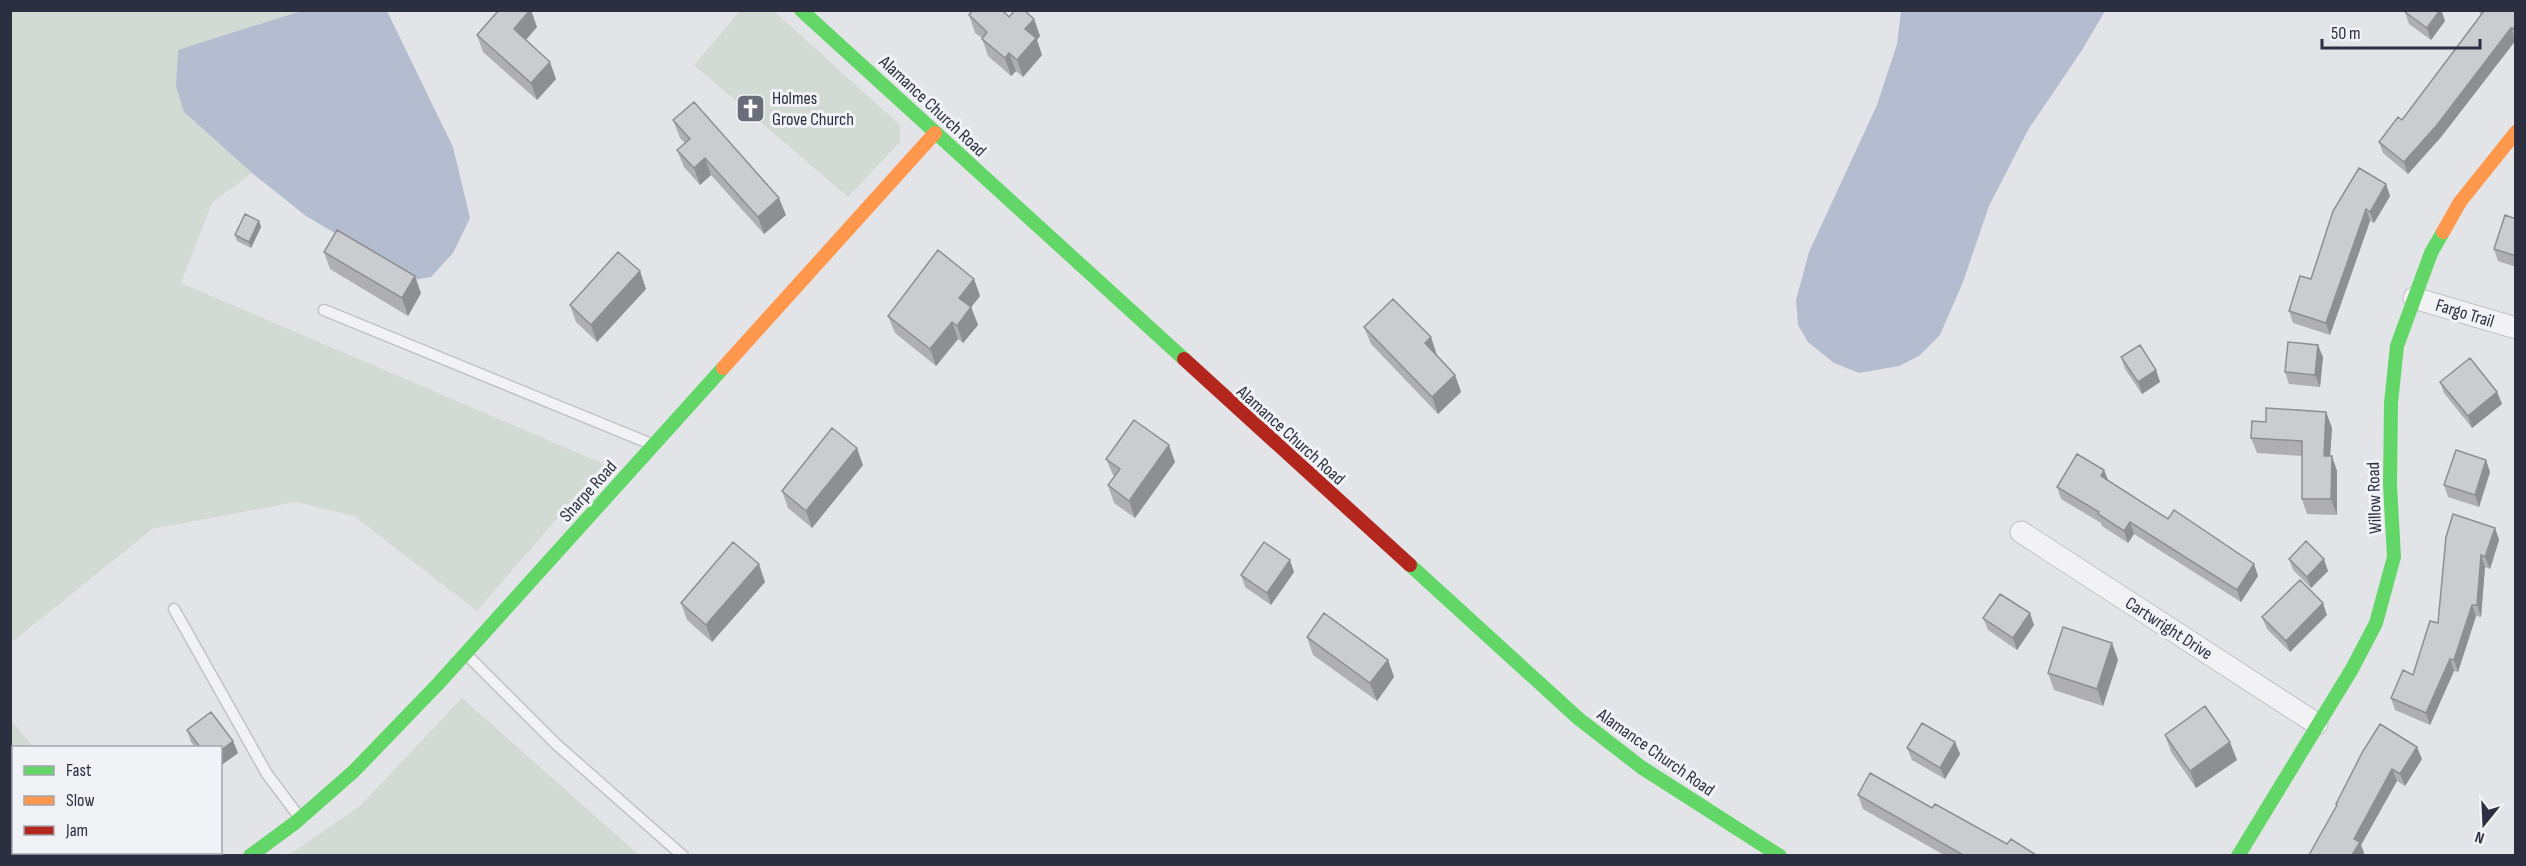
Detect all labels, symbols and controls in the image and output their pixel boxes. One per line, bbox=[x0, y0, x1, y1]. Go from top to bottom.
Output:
scale bar bbox=[2322, 12, 2480, 50]
text: 50 m bbox=[2331, 23, 2361, 44]
street label: Alamance Church Road bbox=[874, 51, 990, 161]
place label: Holmes Grove Church bbox=[772, 88, 854, 130]
church icon: Holmes Grove Church bbox=[735, 92, 767, 124]
street label: Fargo Trail bbox=[2433, 295, 2497, 332]
street label: Alamance Church Road bbox=[1232, 381, 1349, 489]
street label: Sharpe Road bbox=[555, 456, 621, 526]
street label: Willow Road bbox=[2363, 462, 2386, 534]
street label: Cartwright Drive bbox=[2121, 592, 2216, 664]
street label: Alamance Church Road bbox=[1592, 704, 1718, 801]
legend bbox=[12, 746, 222, 854]
text: Fast bbox=[66, 760, 92, 781]
text: Slow bbox=[66, 790, 95, 811]
north arrow bbox=[2454, 794, 2514, 854]
text: Jam bbox=[65, 820, 88, 841]
text: N bbox=[2473, 826, 2487, 847]

